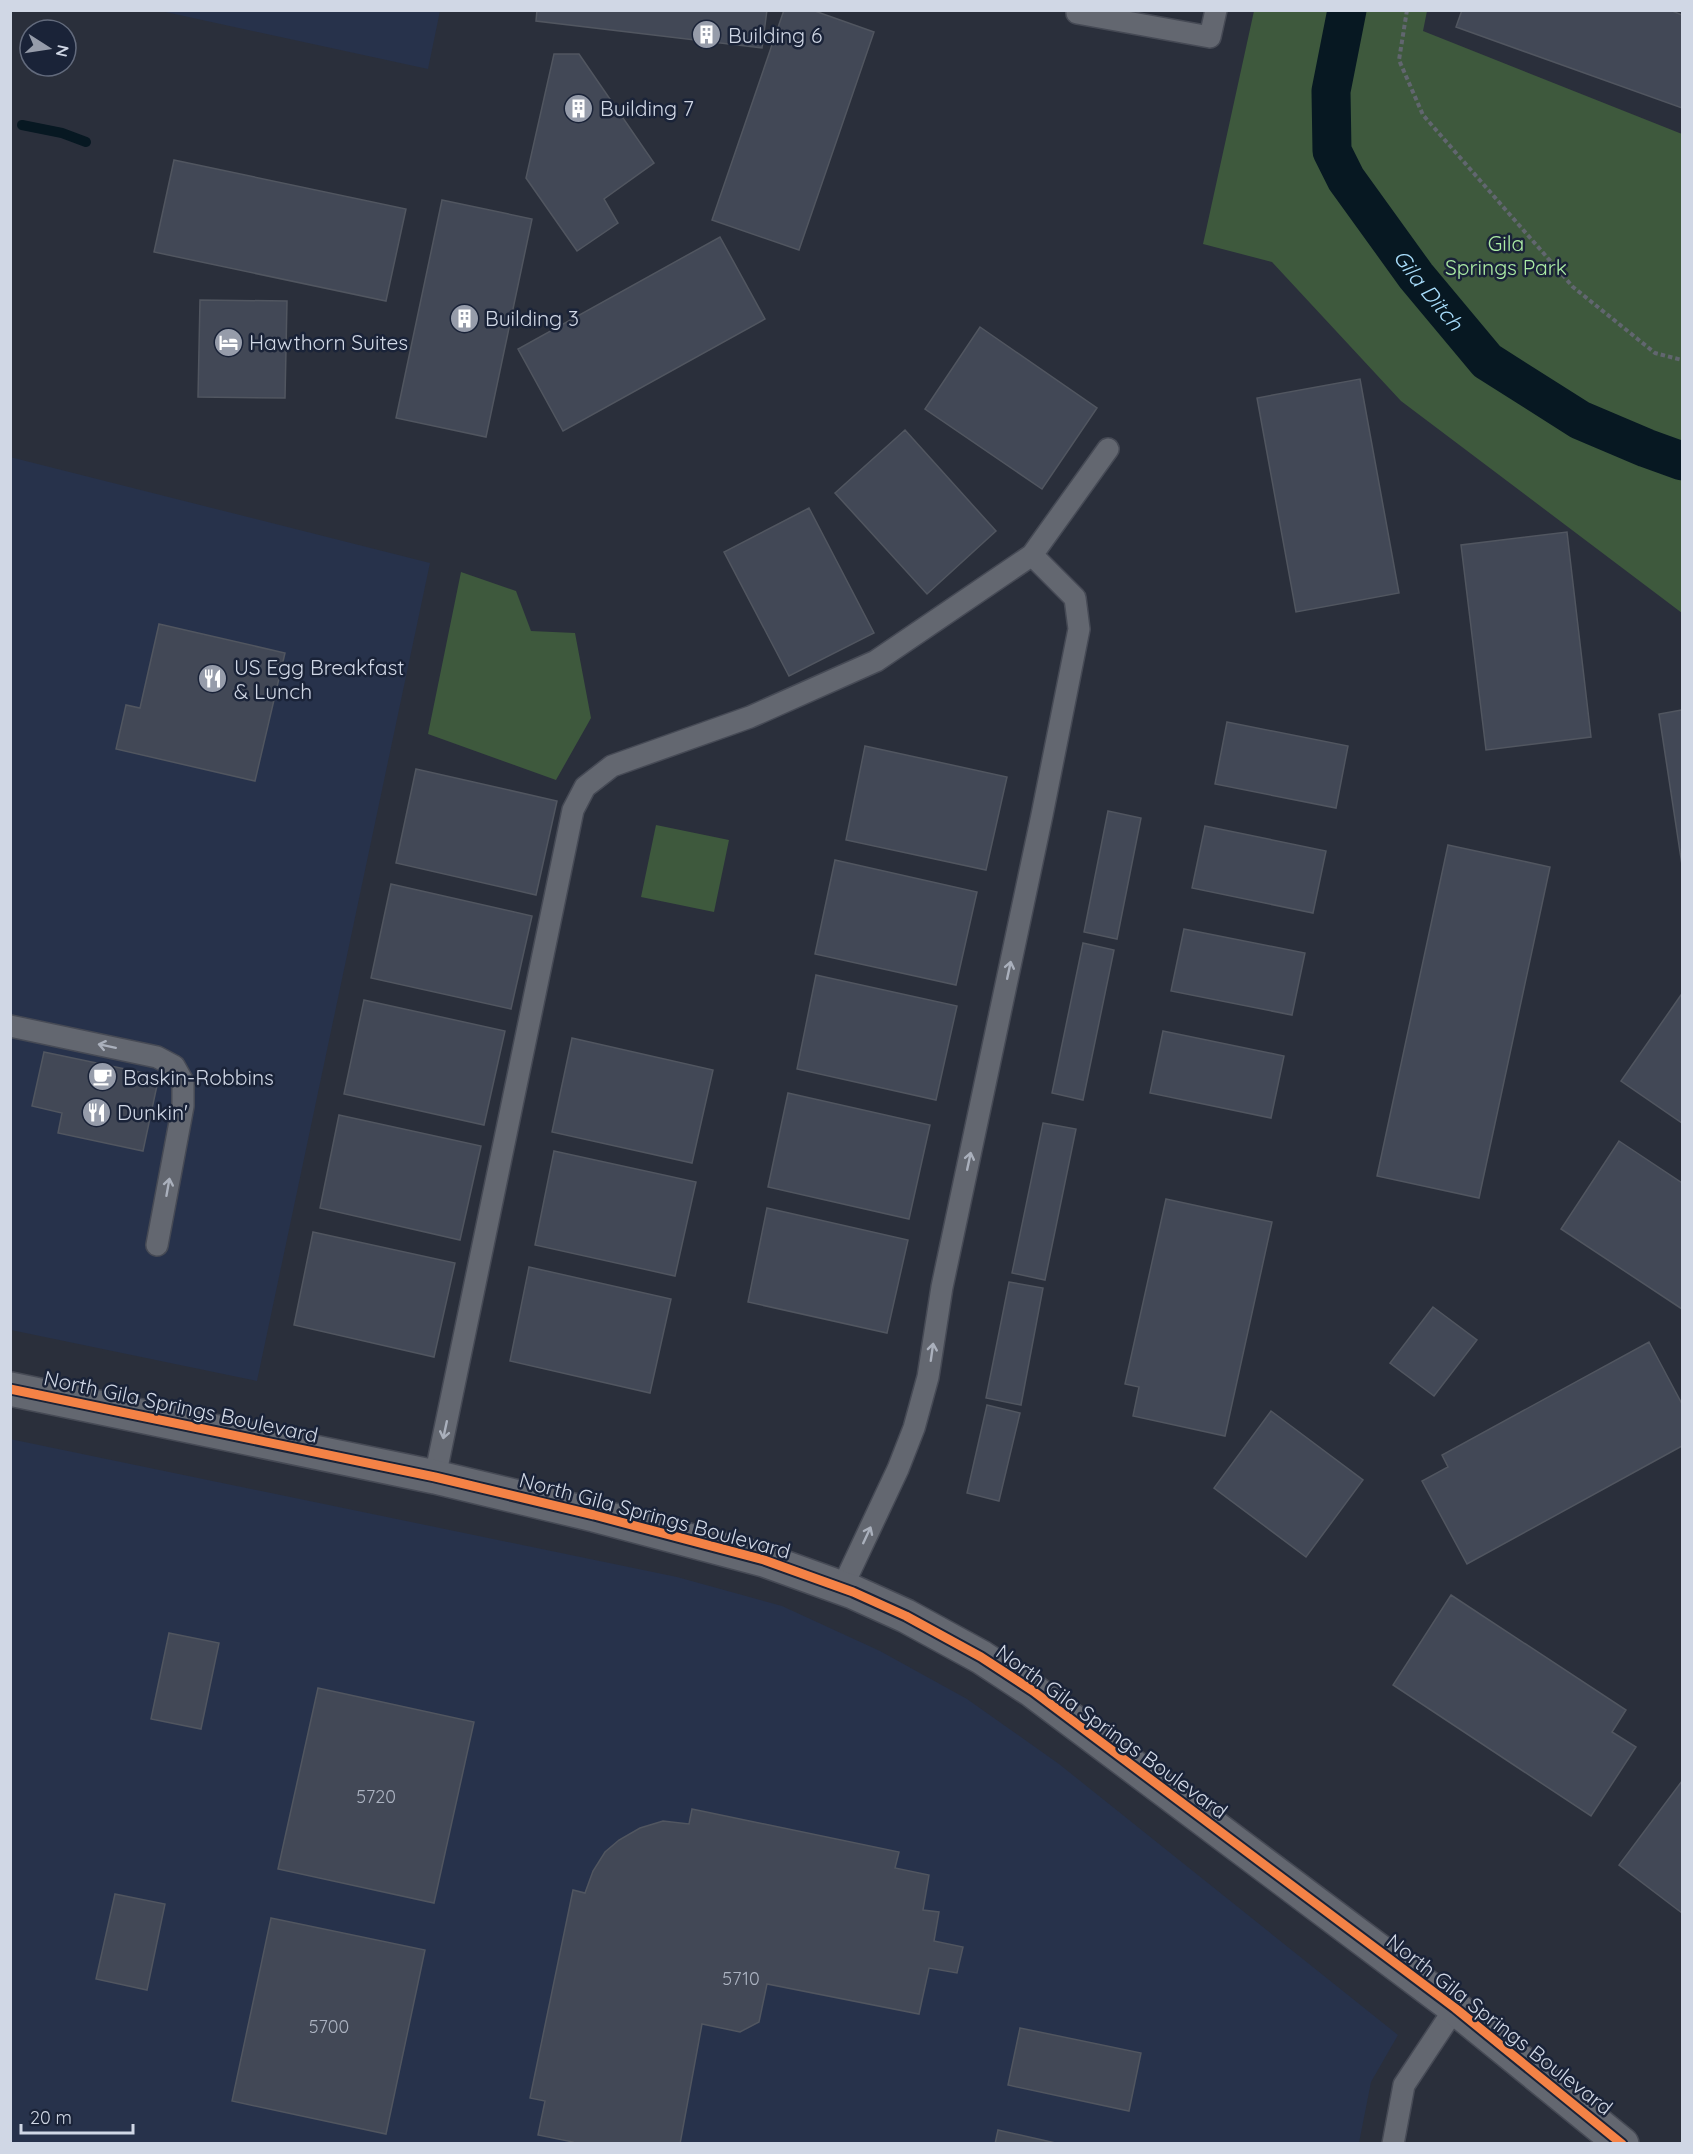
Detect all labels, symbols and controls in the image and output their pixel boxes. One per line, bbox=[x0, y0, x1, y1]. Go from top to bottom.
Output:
north arrow bbox=[18, 18, 78, 78]
building icon: Building 6 bbox=[691, 19, 723, 51]
place label: Building 6 bbox=[728, 22, 822, 48]
text: N bbox=[52, 43, 74, 59]
building icon: Building 7 bbox=[563, 92, 595, 124]
place label: Building 7 bbox=[600, 95, 694, 121]
park label: Gila Springs Park bbox=[1445, 230, 1567, 280]
water label: Gila Ditch bbox=[1387, 244, 1470, 336]
building icon: Building 3 bbox=[448, 302, 480, 334]
place label: Building 3 bbox=[485, 305, 579, 331]
hotel icon: Hawthorn Suites bbox=[212, 326, 244, 358]
place label: Hawthorn Suites bbox=[249, 329, 408, 355]
place label: US Egg Breakfast & Lunch bbox=[234, 654, 404, 704]
restaurant icon: US Egg Breakfast & Lunch bbox=[197, 663, 229, 695]
one-way arrow bbox=[1004, 961, 1015, 981]
one-way arrow bbox=[98, 1040, 117, 1051]
cafe icon: Baskin-Robbins bbox=[86, 1061, 118, 1093]
place label: Baskin-Robbins bbox=[123, 1064, 274, 1090]
restaurant icon: Dunkin' bbox=[80, 1096, 112, 1128]
place label: Dunkin' bbox=[117, 1099, 188, 1125]
one-way arrow bbox=[963, 1152, 975, 1171]
one-way arrow bbox=[163, 1178, 174, 1198]
one-way arrow bbox=[926, 1343, 937, 1363]
street label: North Gila Springs Boulevard bbox=[41, 1364, 321, 1448]
one-way arrow bbox=[439, 1419, 450, 1439]
street label: North Gila Springs Boulevard bbox=[517, 1466, 793, 1564]
one-way arrow bbox=[861, 1527, 873, 1545]
street label: North Gila Springs Boulevard bbox=[991, 1638, 1233, 1824]
house number: 5720 bbox=[356, 1785, 396, 1808]
street label: North Gila Springs Boulevard bbox=[1382, 1928, 1618, 2120]
house number: 5710 bbox=[722, 1967, 760, 1990]
house number: 5700 bbox=[309, 2015, 349, 2038]
scale bar bbox=[21, 2097, 134, 2135]
text: 20 m bbox=[30, 2106, 72, 2129]

